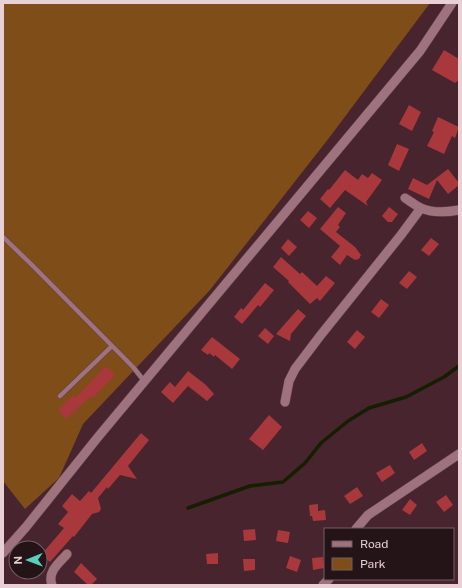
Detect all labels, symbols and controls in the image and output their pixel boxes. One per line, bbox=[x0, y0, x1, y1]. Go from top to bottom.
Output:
legend bbox=[324, 528, 454, 580]
text: Road bbox=[360, 537, 388, 551]
north arrow bbox=[8, 540, 48, 580]
text: N bbox=[12, 556, 24, 565]
text: Park bbox=[360, 557, 386, 571]

